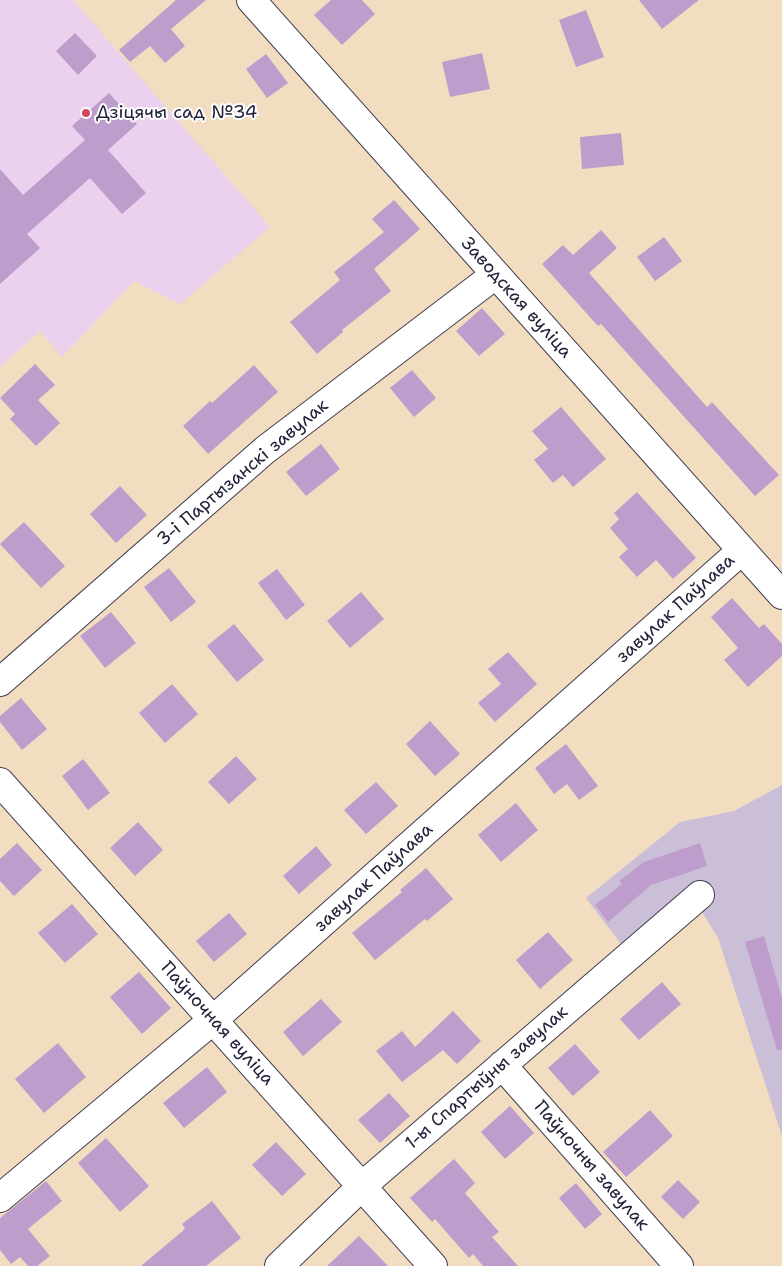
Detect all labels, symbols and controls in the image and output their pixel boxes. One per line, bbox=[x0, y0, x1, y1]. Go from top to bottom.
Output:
place label: Дзіцячы сад №34 bbox=[96, 102, 257, 124]
marker: Дзіцячы сад №34 bbox=[80, 107, 92, 119]
street label: Заводская вуліца bbox=[456, 233, 576, 363]
street label: 3-і Партызанскі завулак bbox=[153, 395, 333, 551]
street label: завулак Паўлава bbox=[612, 550, 740, 668]
street label: завулак Паўлава bbox=[310, 819, 438, 937]
street label: Паўночная вуліца bbox=[156, 958, 278, 1090]
street label: 1-ы Спартыўны завулак bbox=[401, 1001, 573, 1155]
street label: Паўночны завулак bbox=[529, 1097, 653, 1235]

